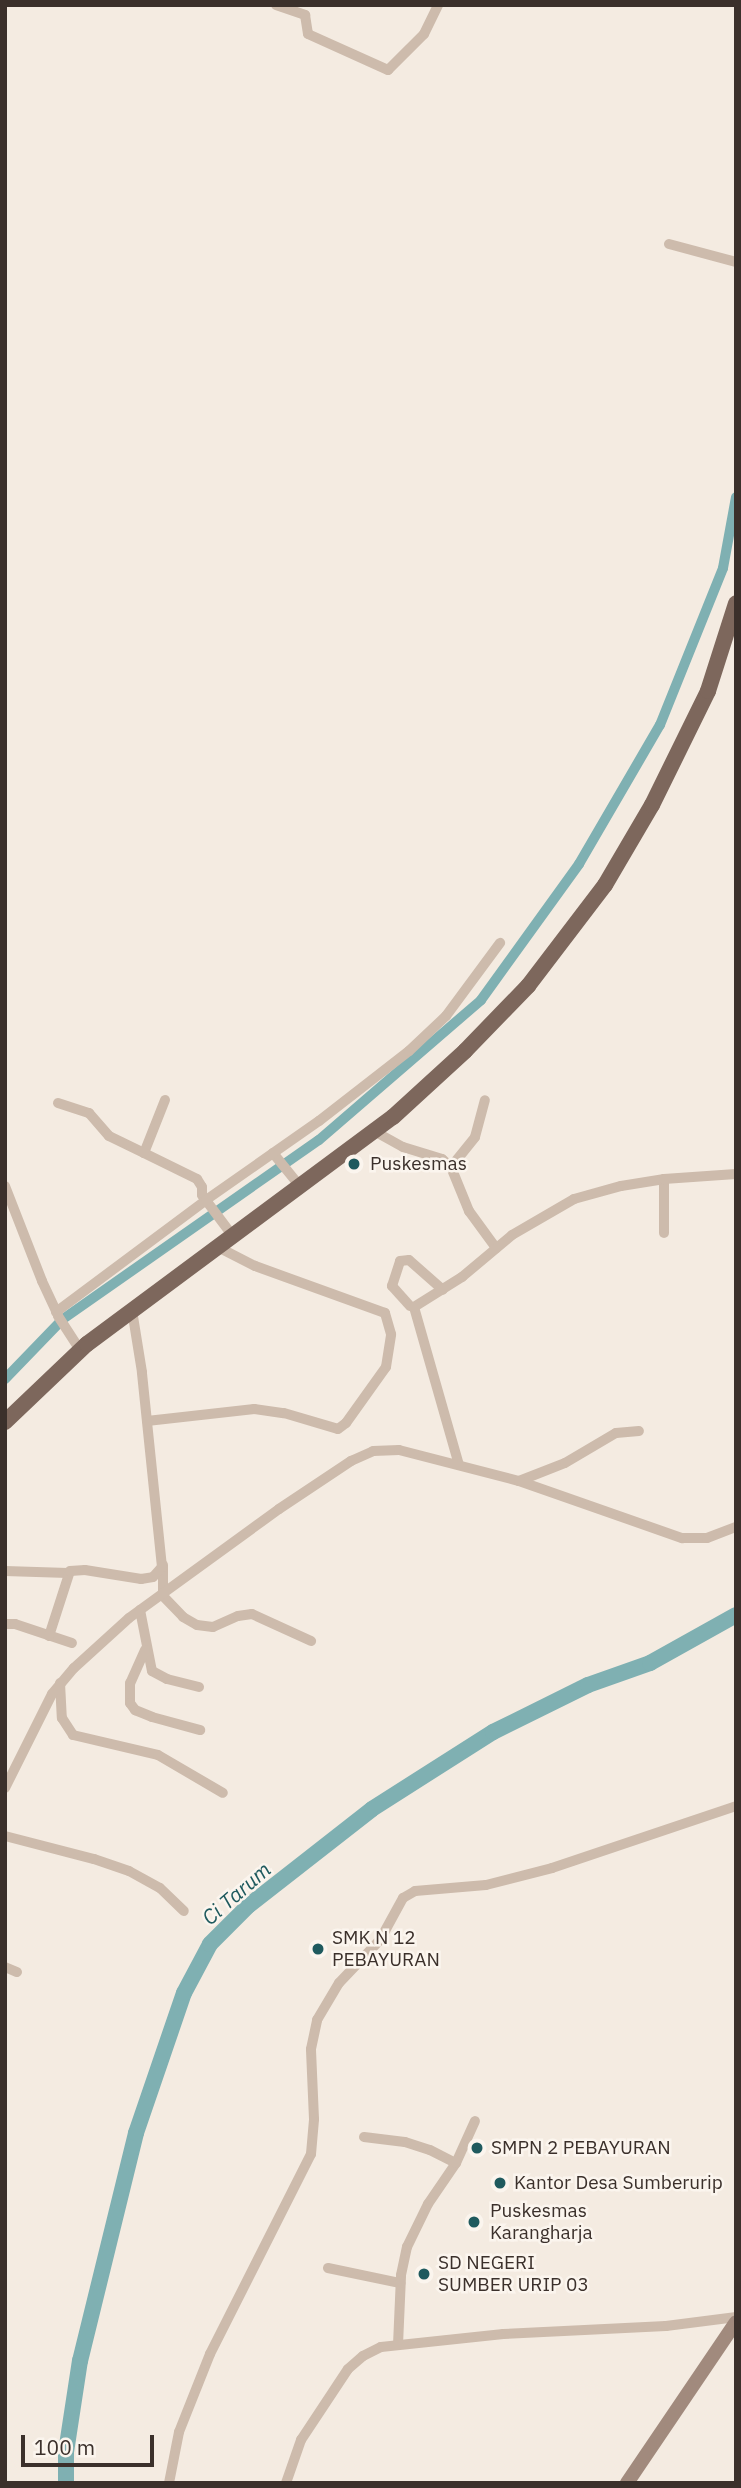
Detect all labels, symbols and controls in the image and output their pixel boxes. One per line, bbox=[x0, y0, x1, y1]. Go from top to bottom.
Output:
place label: Puskesmas bbox=[370, 1153, 467, 1175]
marker: Puskesmas bbox=[344, 1154, 364, 1174]
water label: Ci Tarum bbox=[196, 1856, 276, 1930]
place label: SMK N 12 PEBAYURAN bbox=[332, 1927, 440, 1971]
marker: SMK N 12 PEBAYURAN bbox=[310, 1941, 326, 1957]
place label: SMPN 2 PEBAYURAN bbox=[491, 2137, 671, 2159]
marker: SMPN 2 PEBAYURAN bbox=[469, 2140, 485, 2156]
place label: Kantor Desa Sumberurip bbox=[514, 2172, 723, 2194]
marker: Kantor Desa Sumberurip bbox=[492, 2175, 508, 2191]
place label: Puskesmas Karangharja bbox=[490, 2200, 593, 2244]
marker: Puskesmas Karangharja bbox=[464, 2212, 484, 2232]
place label: SD NEGERI SUMBER URIP 03 bbox=[438, 2252, 589, 2296]
marker: SD NEGERI SUMBER URIP 03 bbox=[416, 2266, 432, 2282]
scale bar bbox=[24, 2422, 158, 2466]
text: 100 m bbox=[34, 2433, 95, 2461]

